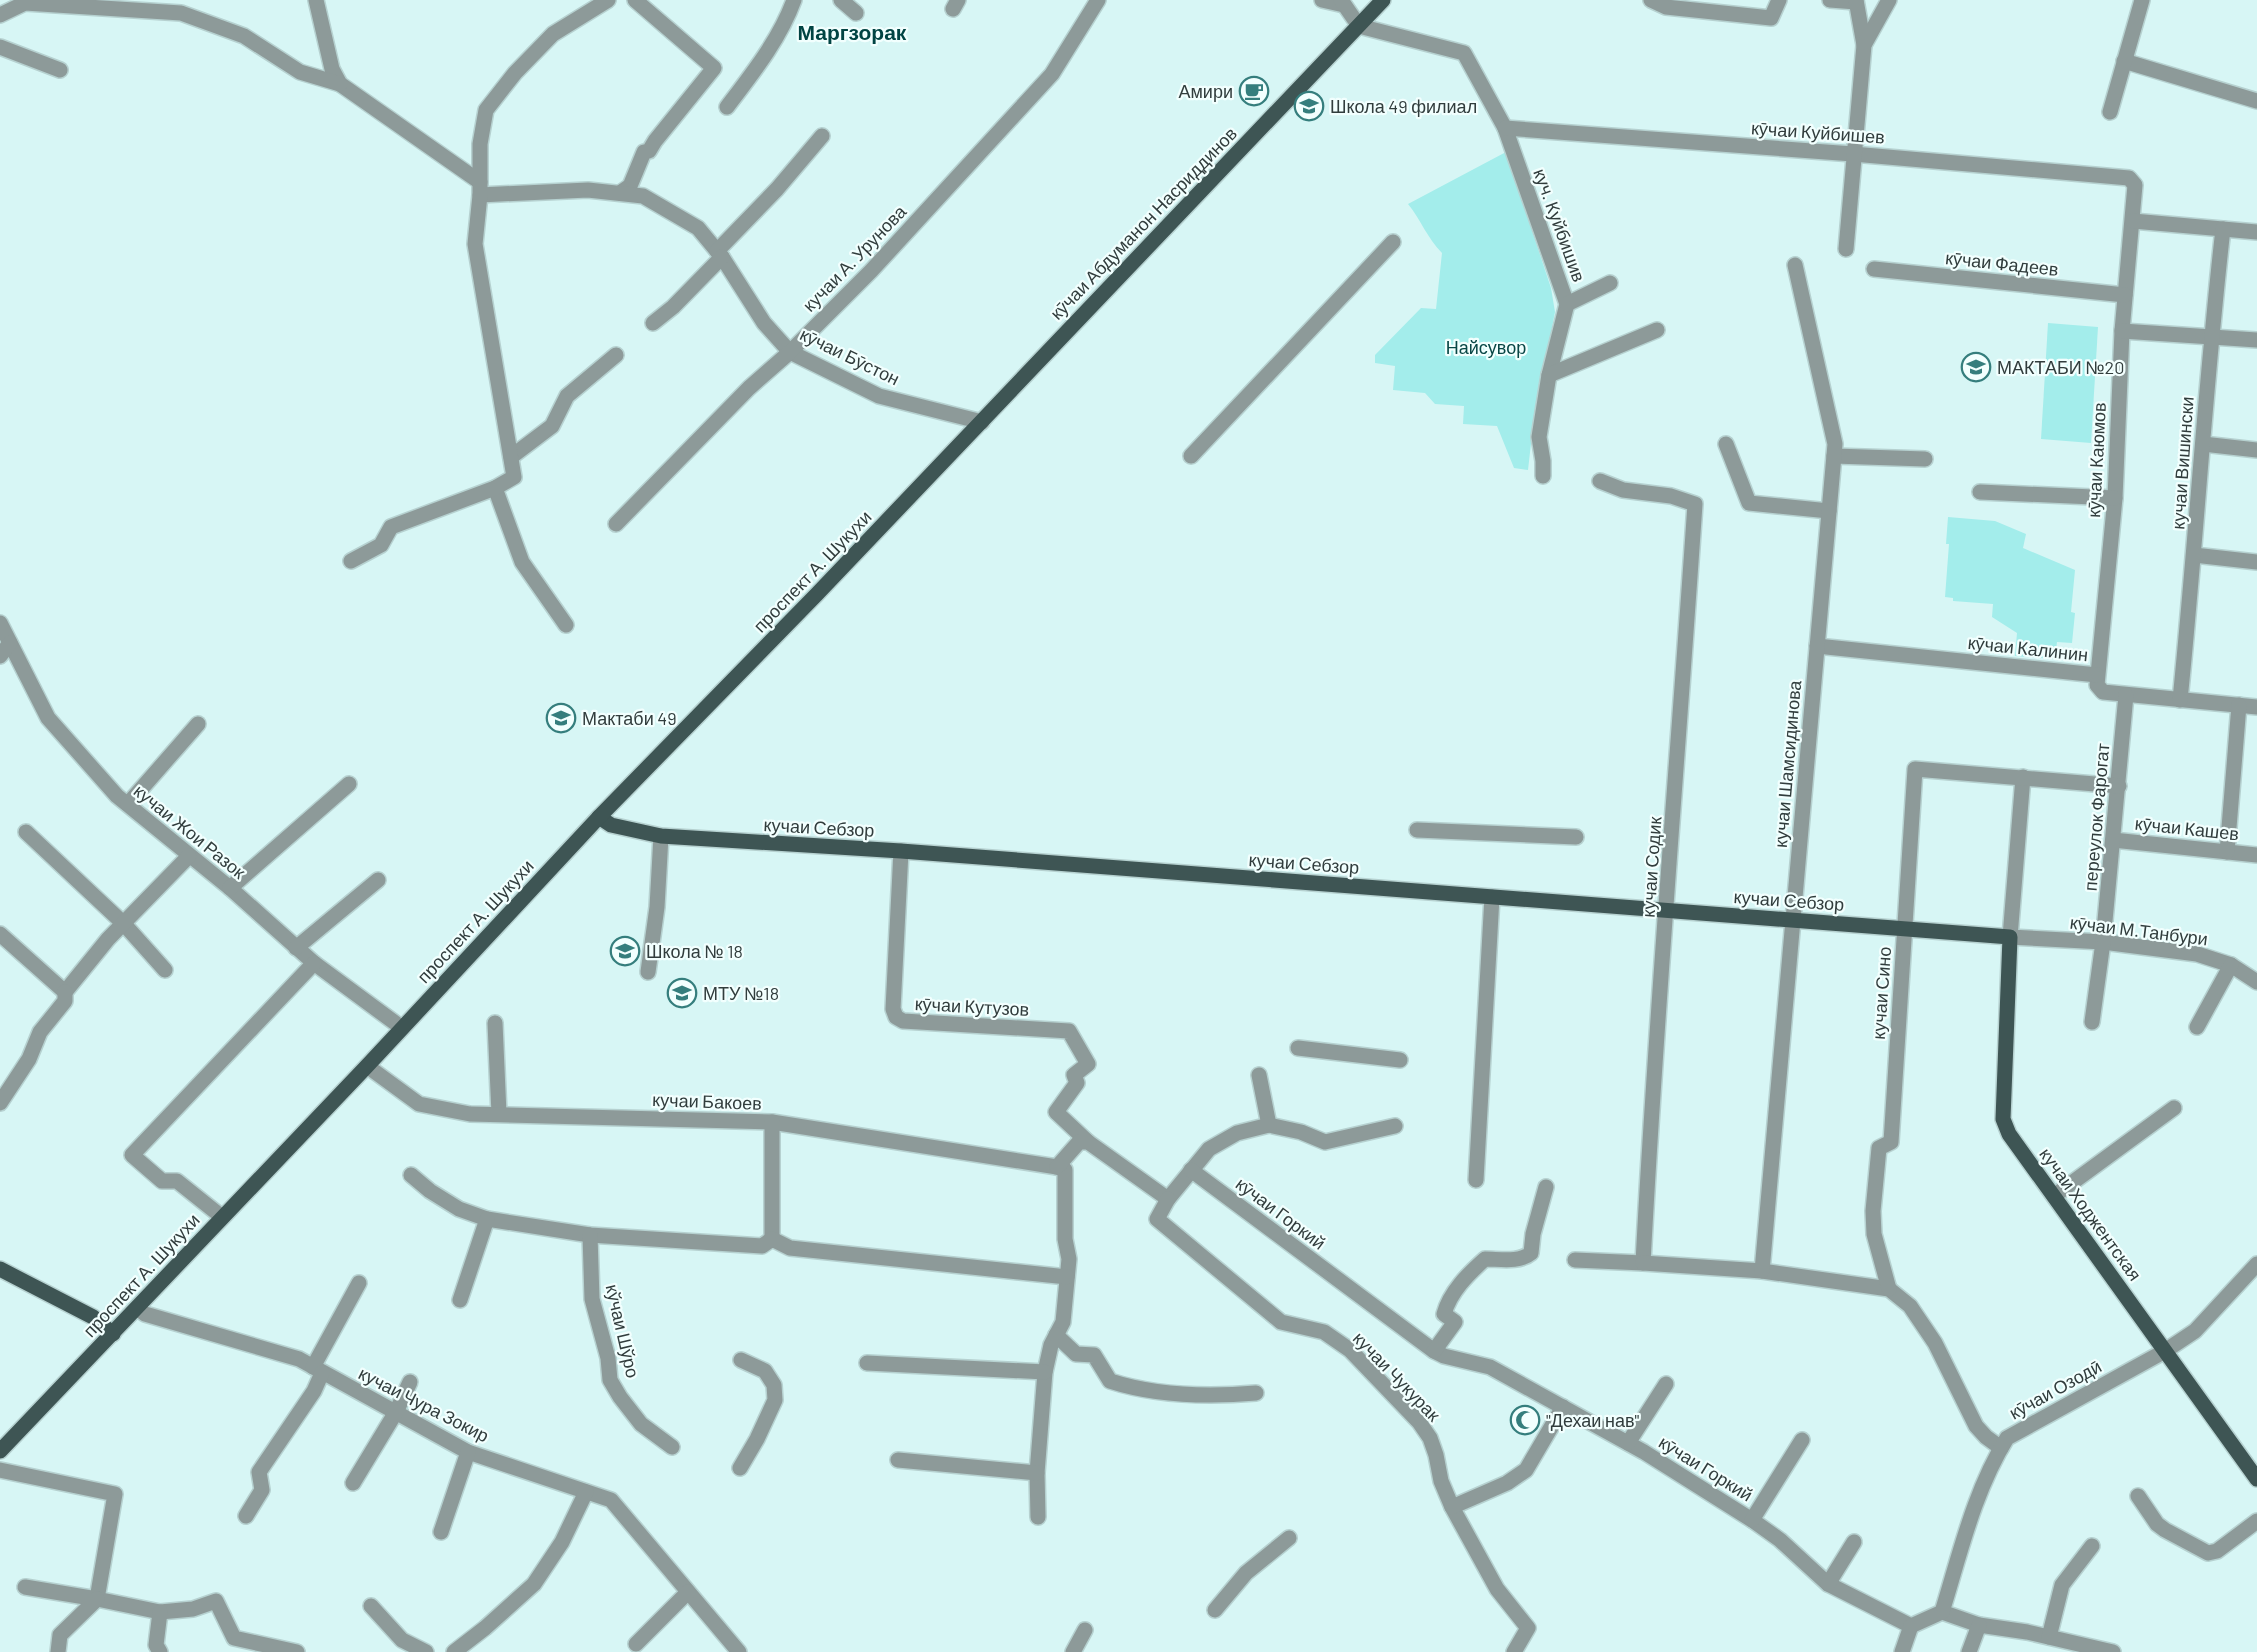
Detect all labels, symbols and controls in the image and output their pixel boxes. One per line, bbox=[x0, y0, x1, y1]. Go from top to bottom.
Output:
district label: Маргзорак bbox=[798, 19, 907, 44]
cafe icon: Амири bbox=[1238, 75, 1270, 107]
place label: Амири bbox=[1178, 80, 1233, 102]
school or university icon: Школа 49 филиал bbox=[1293, 90, 1325, 122]
place label: Школа 49 филиал bbox=[1330, 95, 1477, 117]
street label: кӯчаи Куйбишев bbox=[1750, 116, 1886, 148]
street label: кӯчаи Абдуманон Насриддинов bbox=[1045, 122, 1241, 324]
street label: куч. Куйбишив bbox=[1529, 165, 1591, 285]
street label: кучаи А. Урунова bbox=[798, 199, 911, 316]
street label: кӯчаи Фадеев bbox=[1944, 246, 2060, 280]
street label: кӯчаи Бӯстон bbox=[797, 322, 903, 390]
park label: Найсувор bbox=[1446, 336, 1526, 358]
school or university icon: МАКТАБИ №20 bbox=[1960, 351, 1992, 383]
place label: МАКТАБИ №20 bbox=[1997, 356, 2124, 378]
street label: кучаи Вишински bbox=[2166, 396, 2198, 530]
street label: кӯчаи Каюмов bbox=[2082, 402, 2110, 518]
street label: проспект А. Шукухи bbox=[748, 506, 876, 636]
street label: кӯчаи Калинин bbox=[1967, 631, 2089, 665]
street label: кучаи Шамсидинова bbox=[1769, 678, 1805, 849]
school or university icon: Мактаби 49 bbox=[545, 702, 577, 734]
place label: Мактаби 49 bbox=[582, 707, 677, 729]
street label: переулок Фарогат bbox=[2079, 742, 2113, 892]
street label: кучаи Жои Разок bbox=[130, 779, 250, 883]
street label: кӯчаи Кашев bbox=[2134, 812, 2240, 844]
street label: кучаи Себзор bbox=[763, 813, 875, 841]
street label: кучаи Содик bbox=[1636, 816, 1666, 918]
street label: кучаи Себзор bbox=[1248, 848, 1360, 878]
street label: проспект А. Шукухи bbox=[412, 855, 538, 987]
street label: кучаи Себзор bbox=[1733, 885, 1845, 915]
street label: кӯчаи М.Танбури bbox=[2069, 911, 2209, 949]
school or university icon: Школа № 18 bbox=[609, 935, 641, 967]
place label: Школа № 18 bbox=[646, 940, 743, 962]
street label: кучаи Сино bbox=[1867, 946, 1895, 1040]
school or university icon: МТУ №18 bbox=[666, 977, 698, 1009]
place label: МТУ №18 bbox=[703, 982, 779, 1004]
street label: кӯчаи Кутузов bbox=[914, 992, 1030, 1020]
street label: кучаи Бакоев bbox=[652, 1088, 762, 1114]
street label: кучаи Ходжентская bbox=[2035, 1143, 2147, 1285]
street label: кӯчаи Горкий bbox=[1232, 1172, 1330, 1254]
street label: проспект А. Шукухи bbox=[78, 1209, 204, 1341]
street label: кўчаи Шўро bbox=[602, 1282, 644, 1380]
street label: кучаи Чукурак bbox=[1349, 1327, 1445, 1425]
street label: кӯчаи Озодӣ bbox=[2005, 1355, 2105, 1423]
street label: кучаи Чура Зокир bbox=[355, 1362, 493, 1446]
mosque icon: "Дехаи нав" bbox=[1509, 1404, 1541, 1436]
place label: "Дехаи нав" bbox=[1546, 1409, 1640, 1431]
street label: кӯчаи Горкий bbox=[1655, 1430, 1757, 1506]

